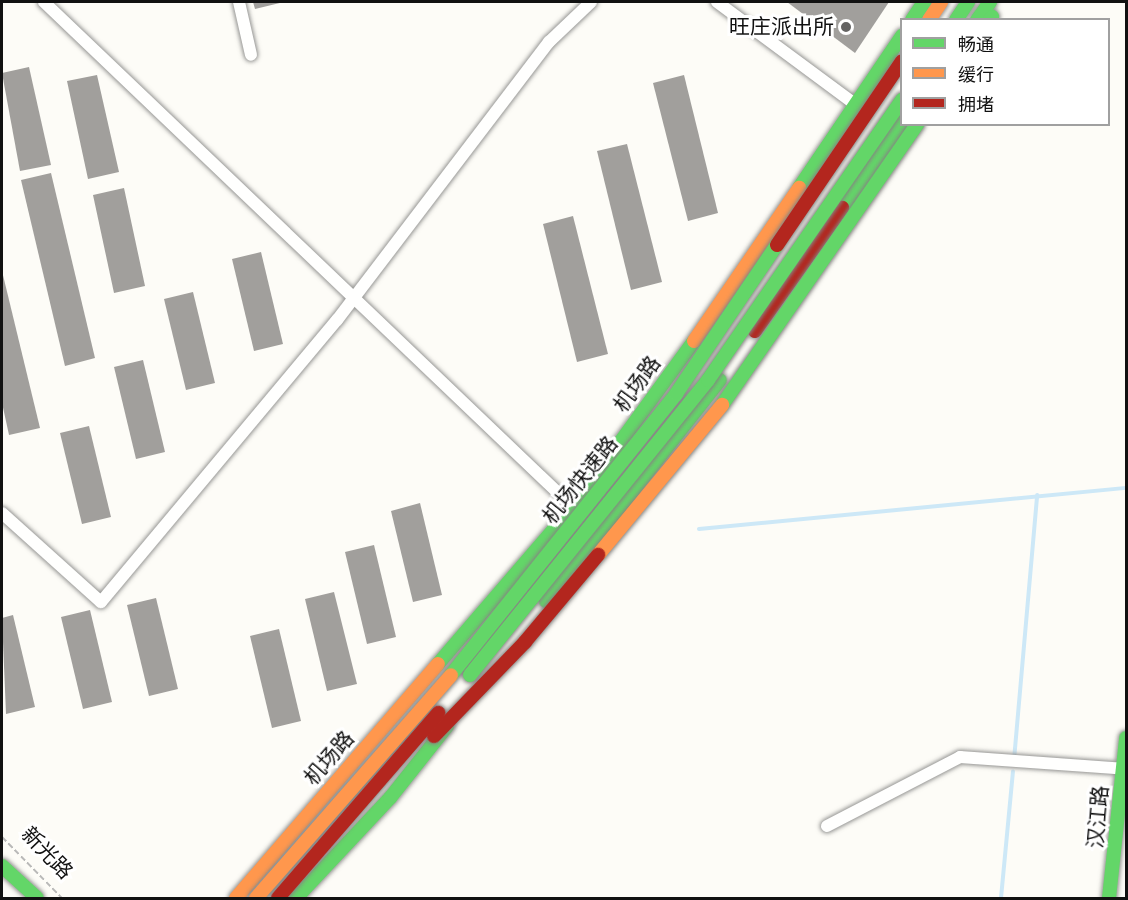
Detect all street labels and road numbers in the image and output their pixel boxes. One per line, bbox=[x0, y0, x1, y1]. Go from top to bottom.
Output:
street label: 机场路 bbox=[608, 351, 666, 417]
street label: 机场快速路 bbox=[537, 431, 623, 529]
street label: 机场路 bbox=[299, 726, 359, 790]
street label: 汉江路 bbox=[1083, 785, 1113, 849]
street label: 新光路 bbox=[16, 822, 78, 884]

